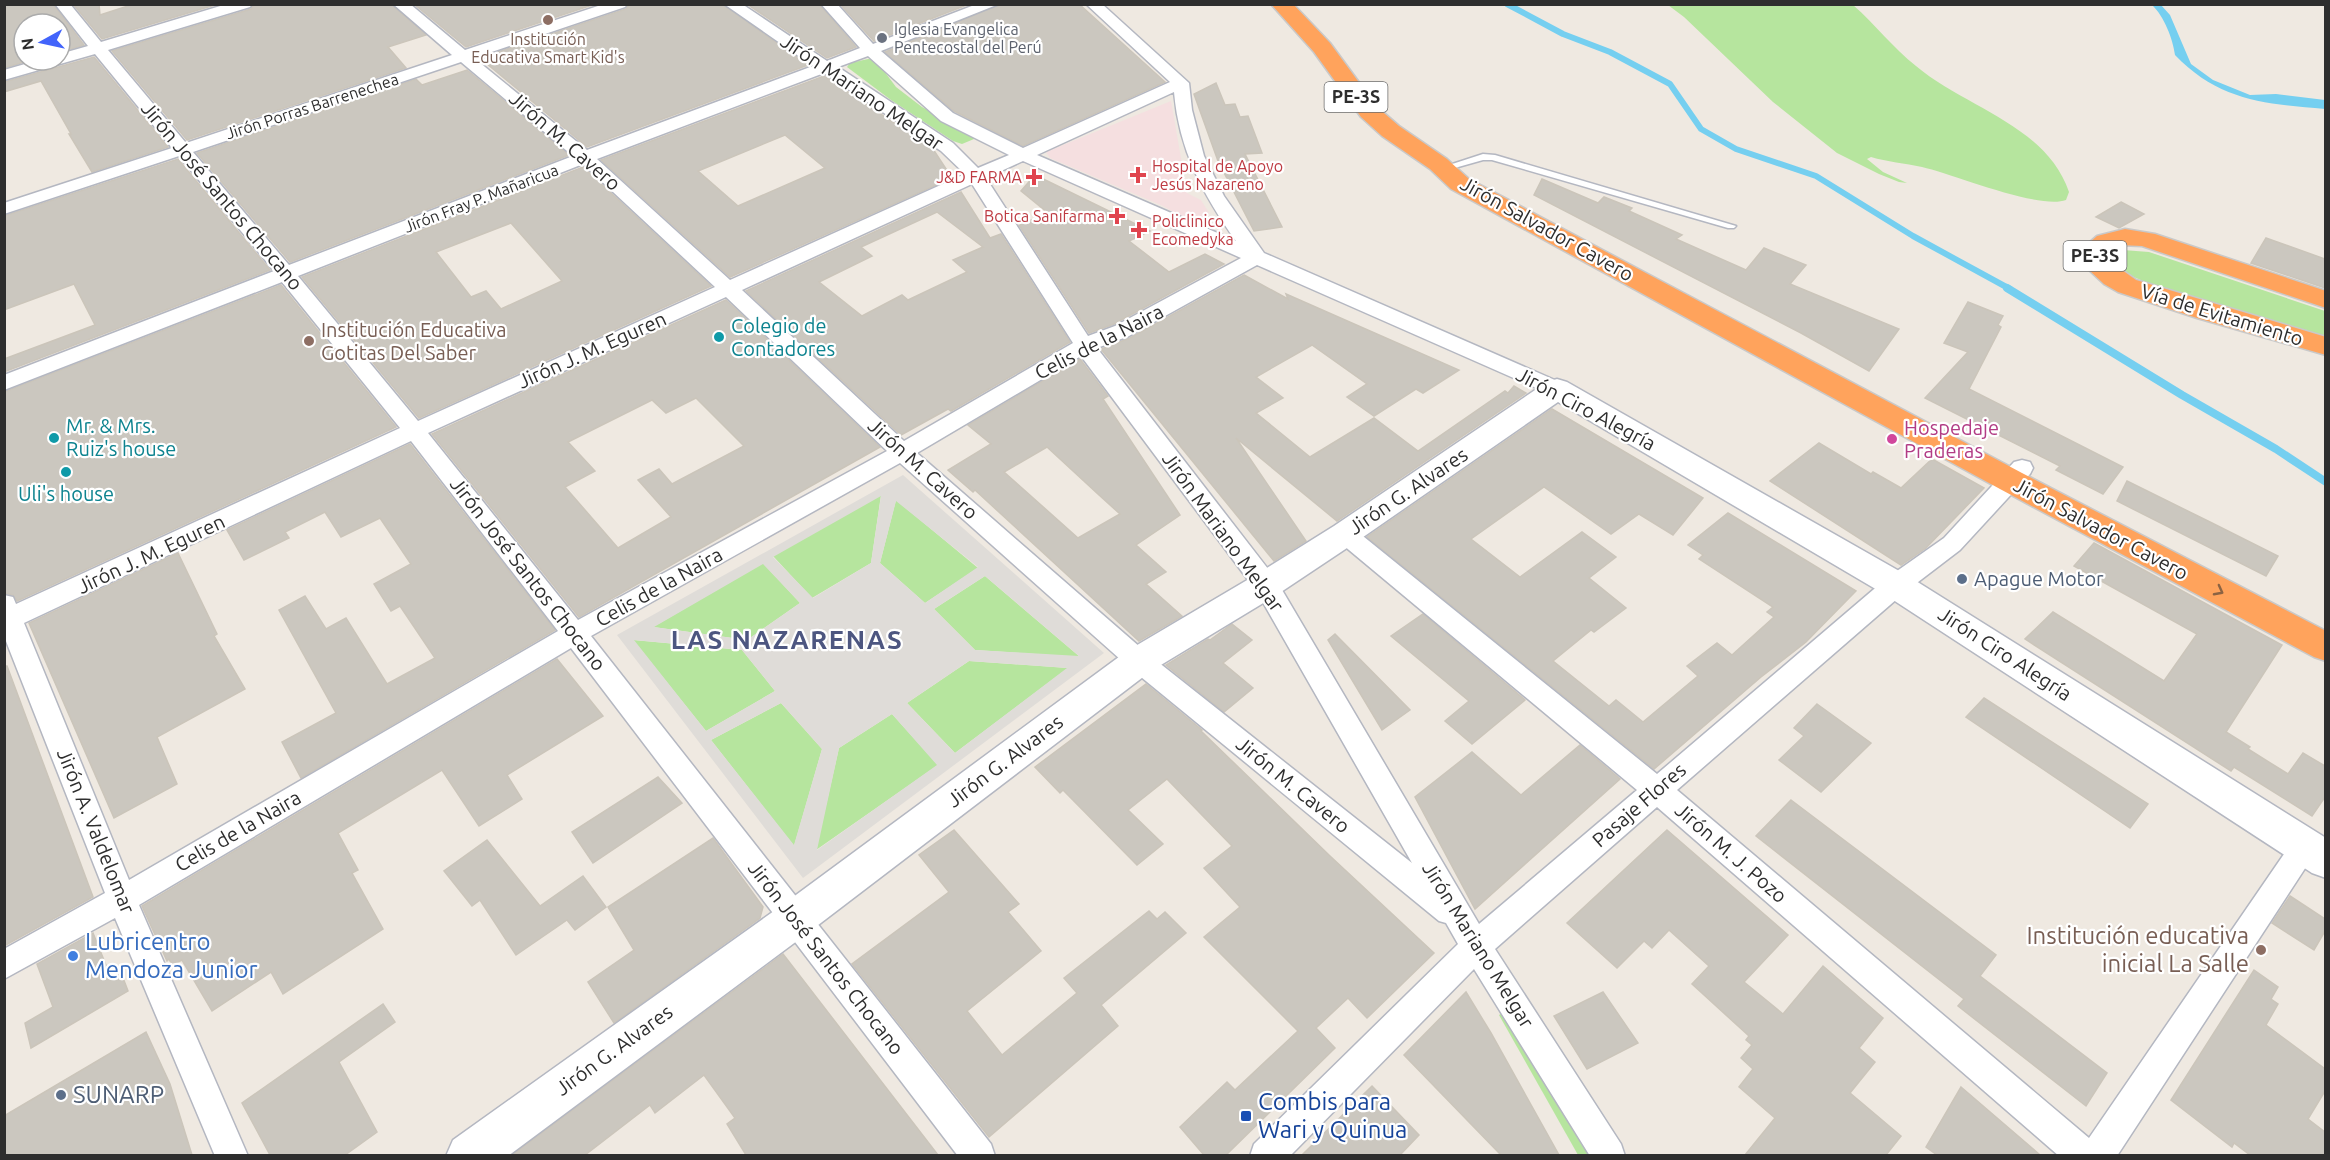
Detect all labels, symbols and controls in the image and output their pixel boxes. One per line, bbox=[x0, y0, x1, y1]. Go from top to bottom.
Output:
north arrow bbox=[12, 12, 72, 72]
marker: Institución Educativa Smart Kid's bbox=[541, 13, 555, 27]
place label: Iglesia Evangelica Pentecostal del Perú bbox=[894, 20, 1042, 56]
street label: Jirón Mariano Melgar bbox=[777, 29, 948, 155]
place label: Institución Educativa Smart Kid's bbox=[471, 30, 625, 66]
marker: Iglesia Evangelica Pentecostal del Perú bbox=[875, 31, 889, 45]
text: N bbox=[17, 37, 37, 51]
street label: Jirón Porras Barrenechea bbox=[223, 70, 401, 142]
road number: PE-3S bbox=[1324, 82, 1388, 112]
street label: Jirón M. Cavero bbox=[505, 86, 625, 195]
street label: Jirón José Santos Chocano bbox=[137, 97, 308, 295]
place label: Hospital de Apoyo Jesús Nazareno bbox=[1152, 157, 1283, 193]
street label: Jirón Fray P. Mañaricua bbox=[401, 160, 561, 236]
marker: Hospital de Apoyo Jesús Nazareno bbox=[1129, 166, 1147, 184]
place label: J&D FARMA bbox=[936, 168, 1023, 186]
marker: J&D FARMA bbox=[1027, 170, 1041, 184]
street label: Jirón Salvador Cavero bbox=[1457, 171, 1638, 286]
place label: Botica Sanifarma bbox=[984, 207, 1105, 225]
marker: Botica Sanifarma bbox=[1110, 209, 1124, 223]
place label: Policlinico Ecomedyka bbox=[1152, 212, 1234, 248]
marker: Policlinico Ecomedyka bbox=[1130, 221, 1148, 239]
road number: PE-3S bbox=[2064, 241, 2126, 271]
street label: Vía de Evitamiento bbox=[2138, 279, 2306, 350]
street label: Celis de la Naira bbox=[1031, 299, 1167, 384]
street label: Jirón J. M. Eguren bbox=[514, 306, 670, 393]
place label: Colegio de Contadores bbox=[731, 314, 835, 360]
place label: Institución Educativa Gotitas Del Saber bbox=[321, 318, 506, 364]
marker: Colegio de Contadores bbox=[712, 330, 726, 344]
marker: Institución Educativa Gotitas Del Saber bbox=[302, 334, 316, 348]
street label: Jirón Ciro Alegría bbox=[1513, 362, 1660, 455]
street label: Jirón M. Cavero bbox=[864, 413, 983, 524]
place label: Mr. & Mrs. Ruiz's house bbox=[66, 414, 176, 460]
place label: Hospedaje Praderas bbox=[1904, 416, 1999, 462]
marker: Mr. & Mrs. Ruiz's house bbox=[47, 431, 61, 445]
marker: Hospedaje Praderas bbox=[1885, 432, 1899, 446]
street label: Jirón G. Alvares bbox=[1344, 442, 1472, 539]
street label: Jirón Mariano Melgar bbox=[1158, 448, 1289, 616]
marker: Uli's house bbox=[59, 465, 73, 479]
street label: Jirón José Santos Chocano bbox=[446, 473, 611, 675]
street label: Jirón Salvador Cavero bbox=[2010, 473, 2192, 584]
place label: Uli's house bbox=[18, 482, 114, 505]
street label: Jirón J. M. Eguren bbox=[73, 509, 228, 598]
street label: Celis de la Naira bbox=[591, 542, 726, 631]
place label: Apague Motor bbox=[1974, 567, 2104, 590]
marker: Apague Motor bbox=[1955, 572, 1969, 586]
one-way arrow bbox=[2213, 584, 2223, 595]
street label: Jirón Ciro Alegría bbox=[1934, 602, 2076, 705]
district label: LAS NAZARENAS bbox=[671, 625, 903, 654]
street label: Jirón G. Alvares bbox=[942, 710, 1067, 811]
street label: Jirón M. Cavero bbox=[1232, 732, 1355, 837]
street label: Jirón A. Valdelomar bbox=[53, 745, 140, 917]
street label: Pasaje Flores bbox=[1587, 758, 1690, 851]
street label: Celis de la Naira bbox=[171, 785, 305, 876]
street label: Jirón M. J. Pozo bbox=[1671, 798, 1792, 907]
street label: Jirón José Santos Chocano bbox=[744, 857, 909, 1059]
street label: Jirón Mariano Melgar bbox=[1418, 858, 1539, 1032]
place label: Institución educativa inicial La Salle bbox=[2026, 922, 2249, 977]
place label: Lubricentro Mendoza Junior bbox=[85, 928, 258, 983]
marker: Institución educativa inicial La Salle bbox=[2254, 943, 2268, 957]
marker: Lubricentro Mendoza Junior bbox=[66, 949, 80, 963]
street label: Jirón G. Alvares bbox=[551, 1000, 677, 1100]
place label: SUNARP bbox=[73, 1081, 164, 1108]
marker: SUNARP bbox=[54, 1088, 68, 1102]
place label: Combis para Wari y Quinua bbox=[1258, 1088, 1407, 1143]
marker: Combis para Wari y Quinua bbox=[1239, 1109, 1253, 1123]

